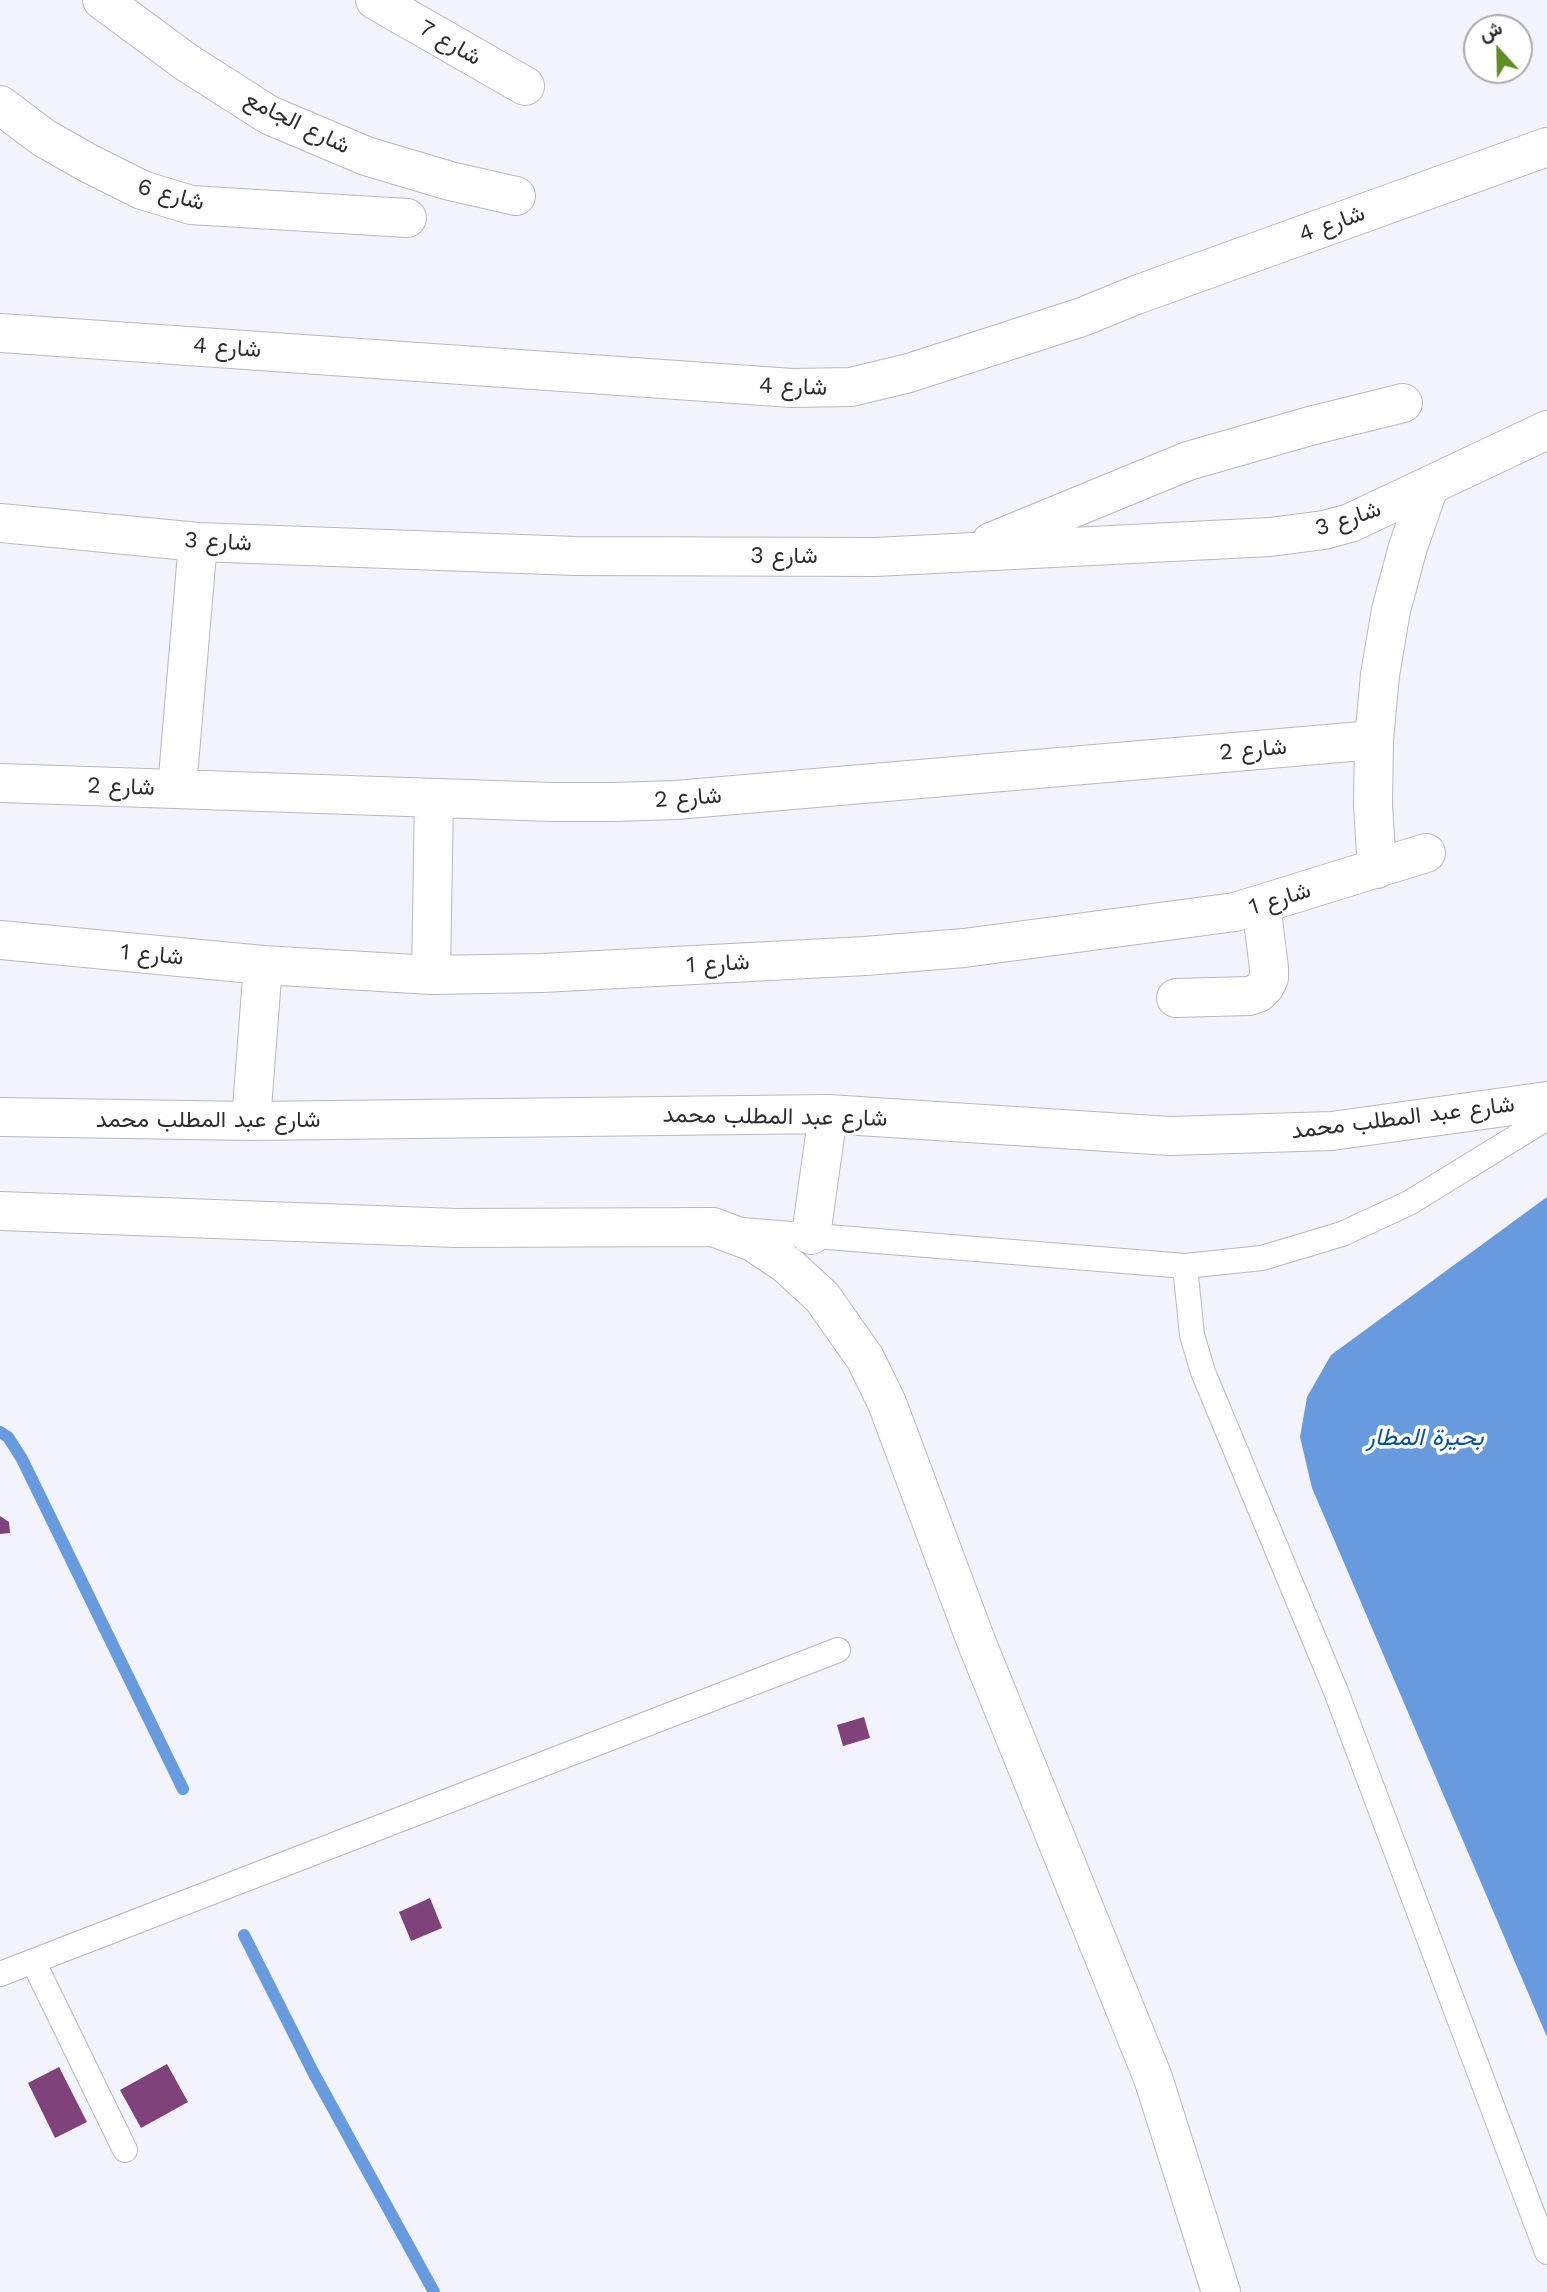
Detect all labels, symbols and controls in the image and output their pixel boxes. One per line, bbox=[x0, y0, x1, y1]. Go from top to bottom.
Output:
street label: شارع 7 bbox=[414, 14, 486, 72]
north arrow bbox=[1463, 14, 1533, 84]
text: ش bbox=[1476, 16, 1506, 46]
street label: شارع الجامع bbox=[240, 86, 354, 160]
street label: شارع 6 bbox=[135, 173, 207, 217]
street label: شارع 4 bbox=[1295, 199, 1369, 249]
street label: شارع 4 bbox=[192, 332, 262, 364]
street label: شارع 4 bbox=[758, 372, 828, 402]
street label: شارع 3 bbox=[1312, 495, 1384, 543]
street label: شارع 3 bbox=[184, 526, 252, 558]
street label: شارع 3 bbox=[750, 542, 818, 570]
street label: شارع 2 bbox=[1218, 733, 1288, 767]
street label: شارع 2 bbox=[87, 772, 155, 802]
street label: شارع 2 bbox=[653, 782, 723, 814]
street label: شارع 1 bbox=[1246, 877, 1314, 921]
street label: شارع 1 bbox=[119, 939, 185, 971]
street label: شارع 1 bbox=[686, 949, 750, 979]
street label: شارع عبد المطلب محمد bbox=[1290, 1091, 1516, 1145]
street label: شارع عبد المطلب محمد bbox=[662, 1101, 888, 1133]
street label: شارع عبد المطلب محمد bbox=[96, 1106, 320, 1134]
water label: بحيرة المطار bbox=[1367, 1424, 1483, 1452]

